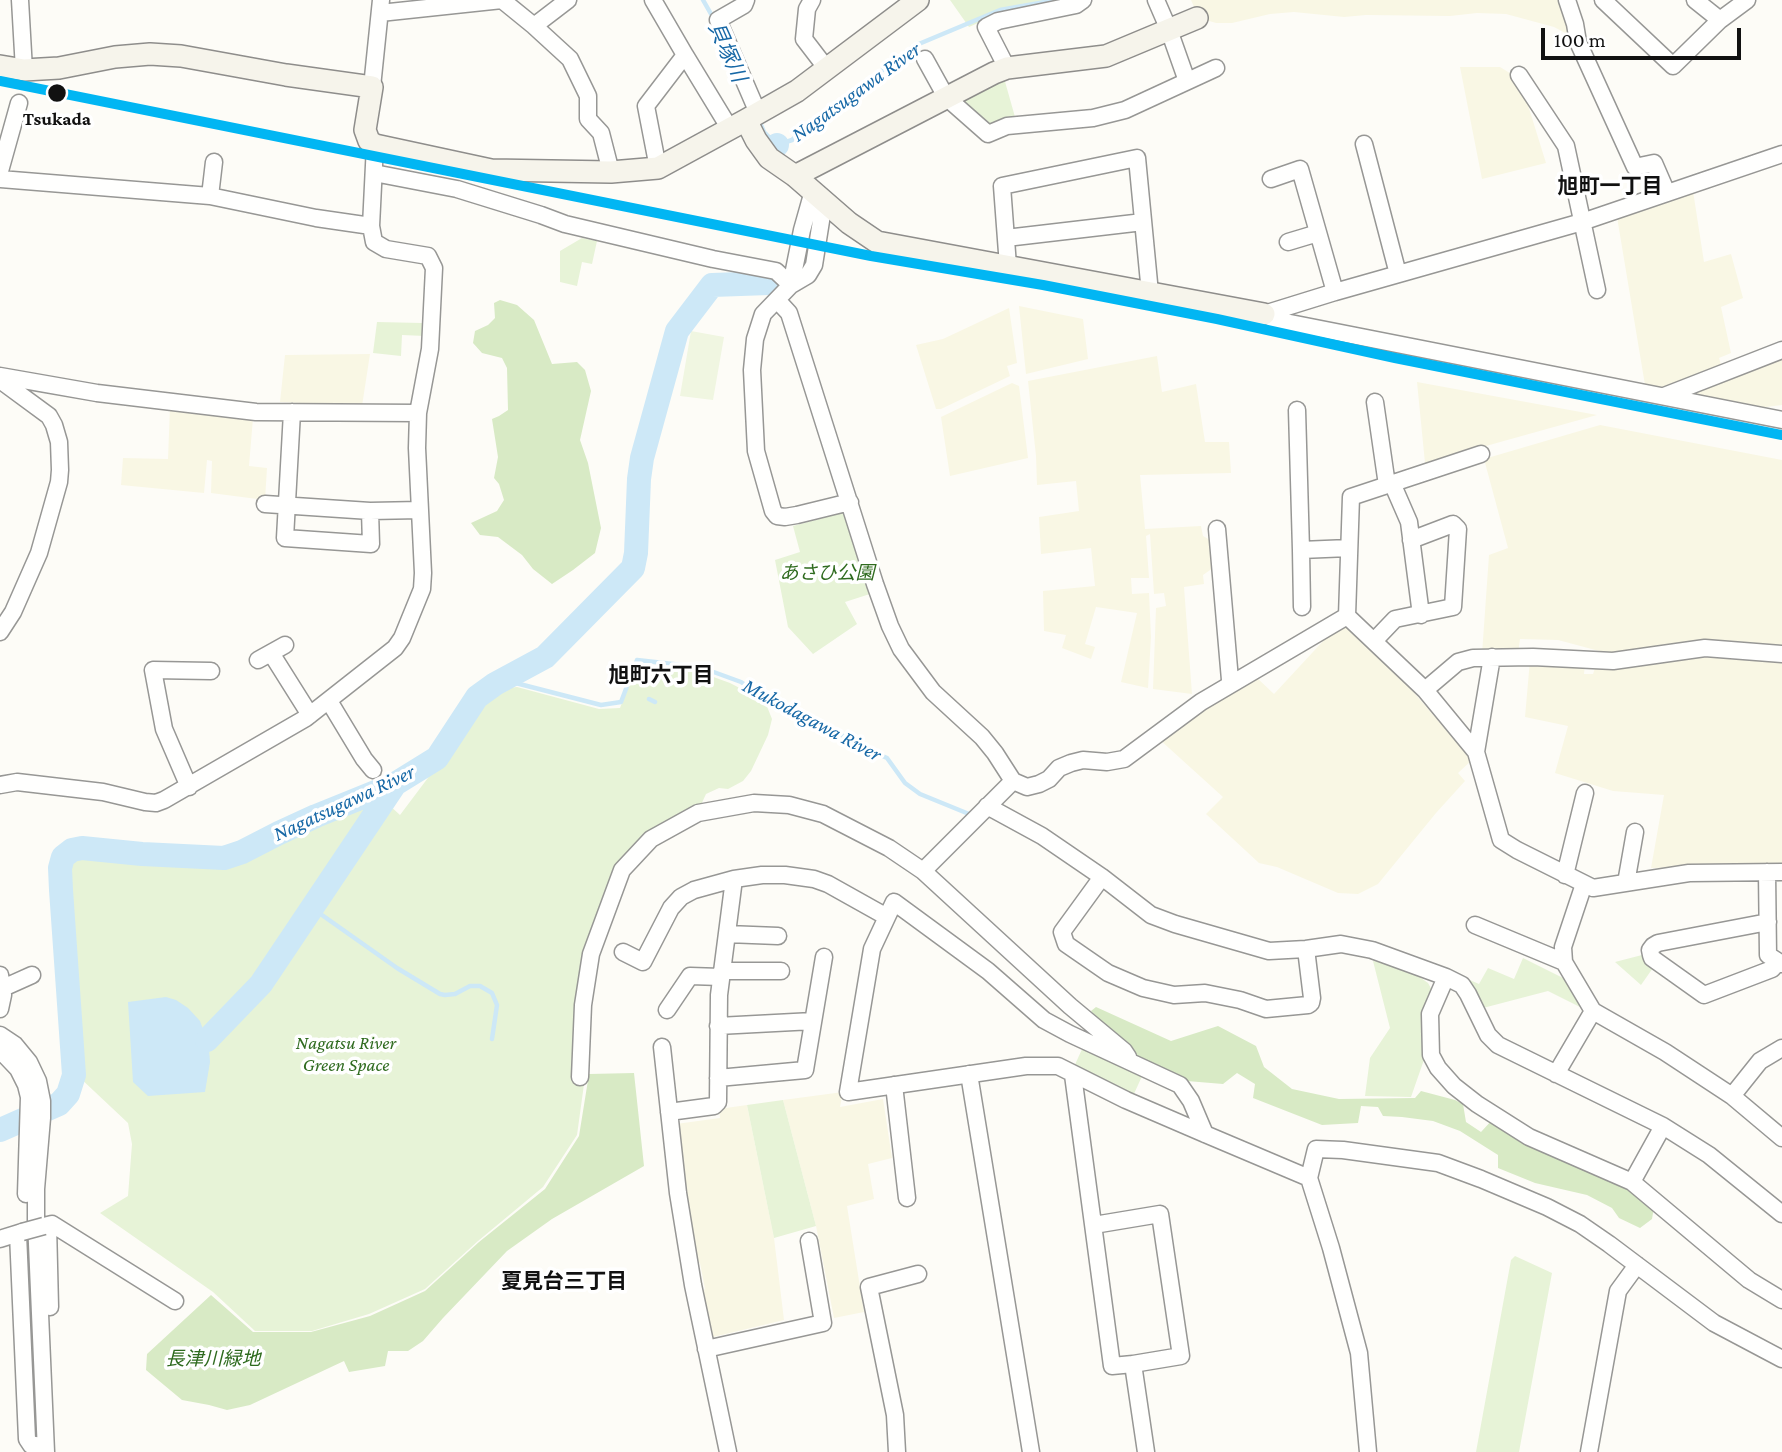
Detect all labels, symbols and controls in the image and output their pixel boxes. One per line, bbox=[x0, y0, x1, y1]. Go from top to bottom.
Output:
scale bar bbox=[1544, 14, 1744, 58]
water label: 貝塚川 bbox=[703, 18, 751, 86]
text: 100 m bbox=[1554, 28, 1606, 52]
water label: Nagatsugawa River bbox=[787, 37, 925, 147]
marker: Tsukada bbox=[46, 82, 68, 104]
place label: Tsukada bbox=[23, 108, 91, 130]
district label: 旭町一丁目 bbox=[1558, 174, 1662, 200]
park label: あさひ公園 bbox=[780, 562, 874, 584]
district label: 旭町六丁目 bbox=[609, 663, 713, 689]
water label: Mukodagawa River bbox=[738, 673, 886, 767]
water label: Nagatsugawa River bbox=[269, 759, 419, 847]
park label: Nagatsu River Green Space bbox=[296, 1032, 396, 1076]
district label: 夏見台三丁目 bbox=[501, 1269, 627, 1295]
park label: 長津川緑地 bbox=[166, 1348, 260, 1370]

